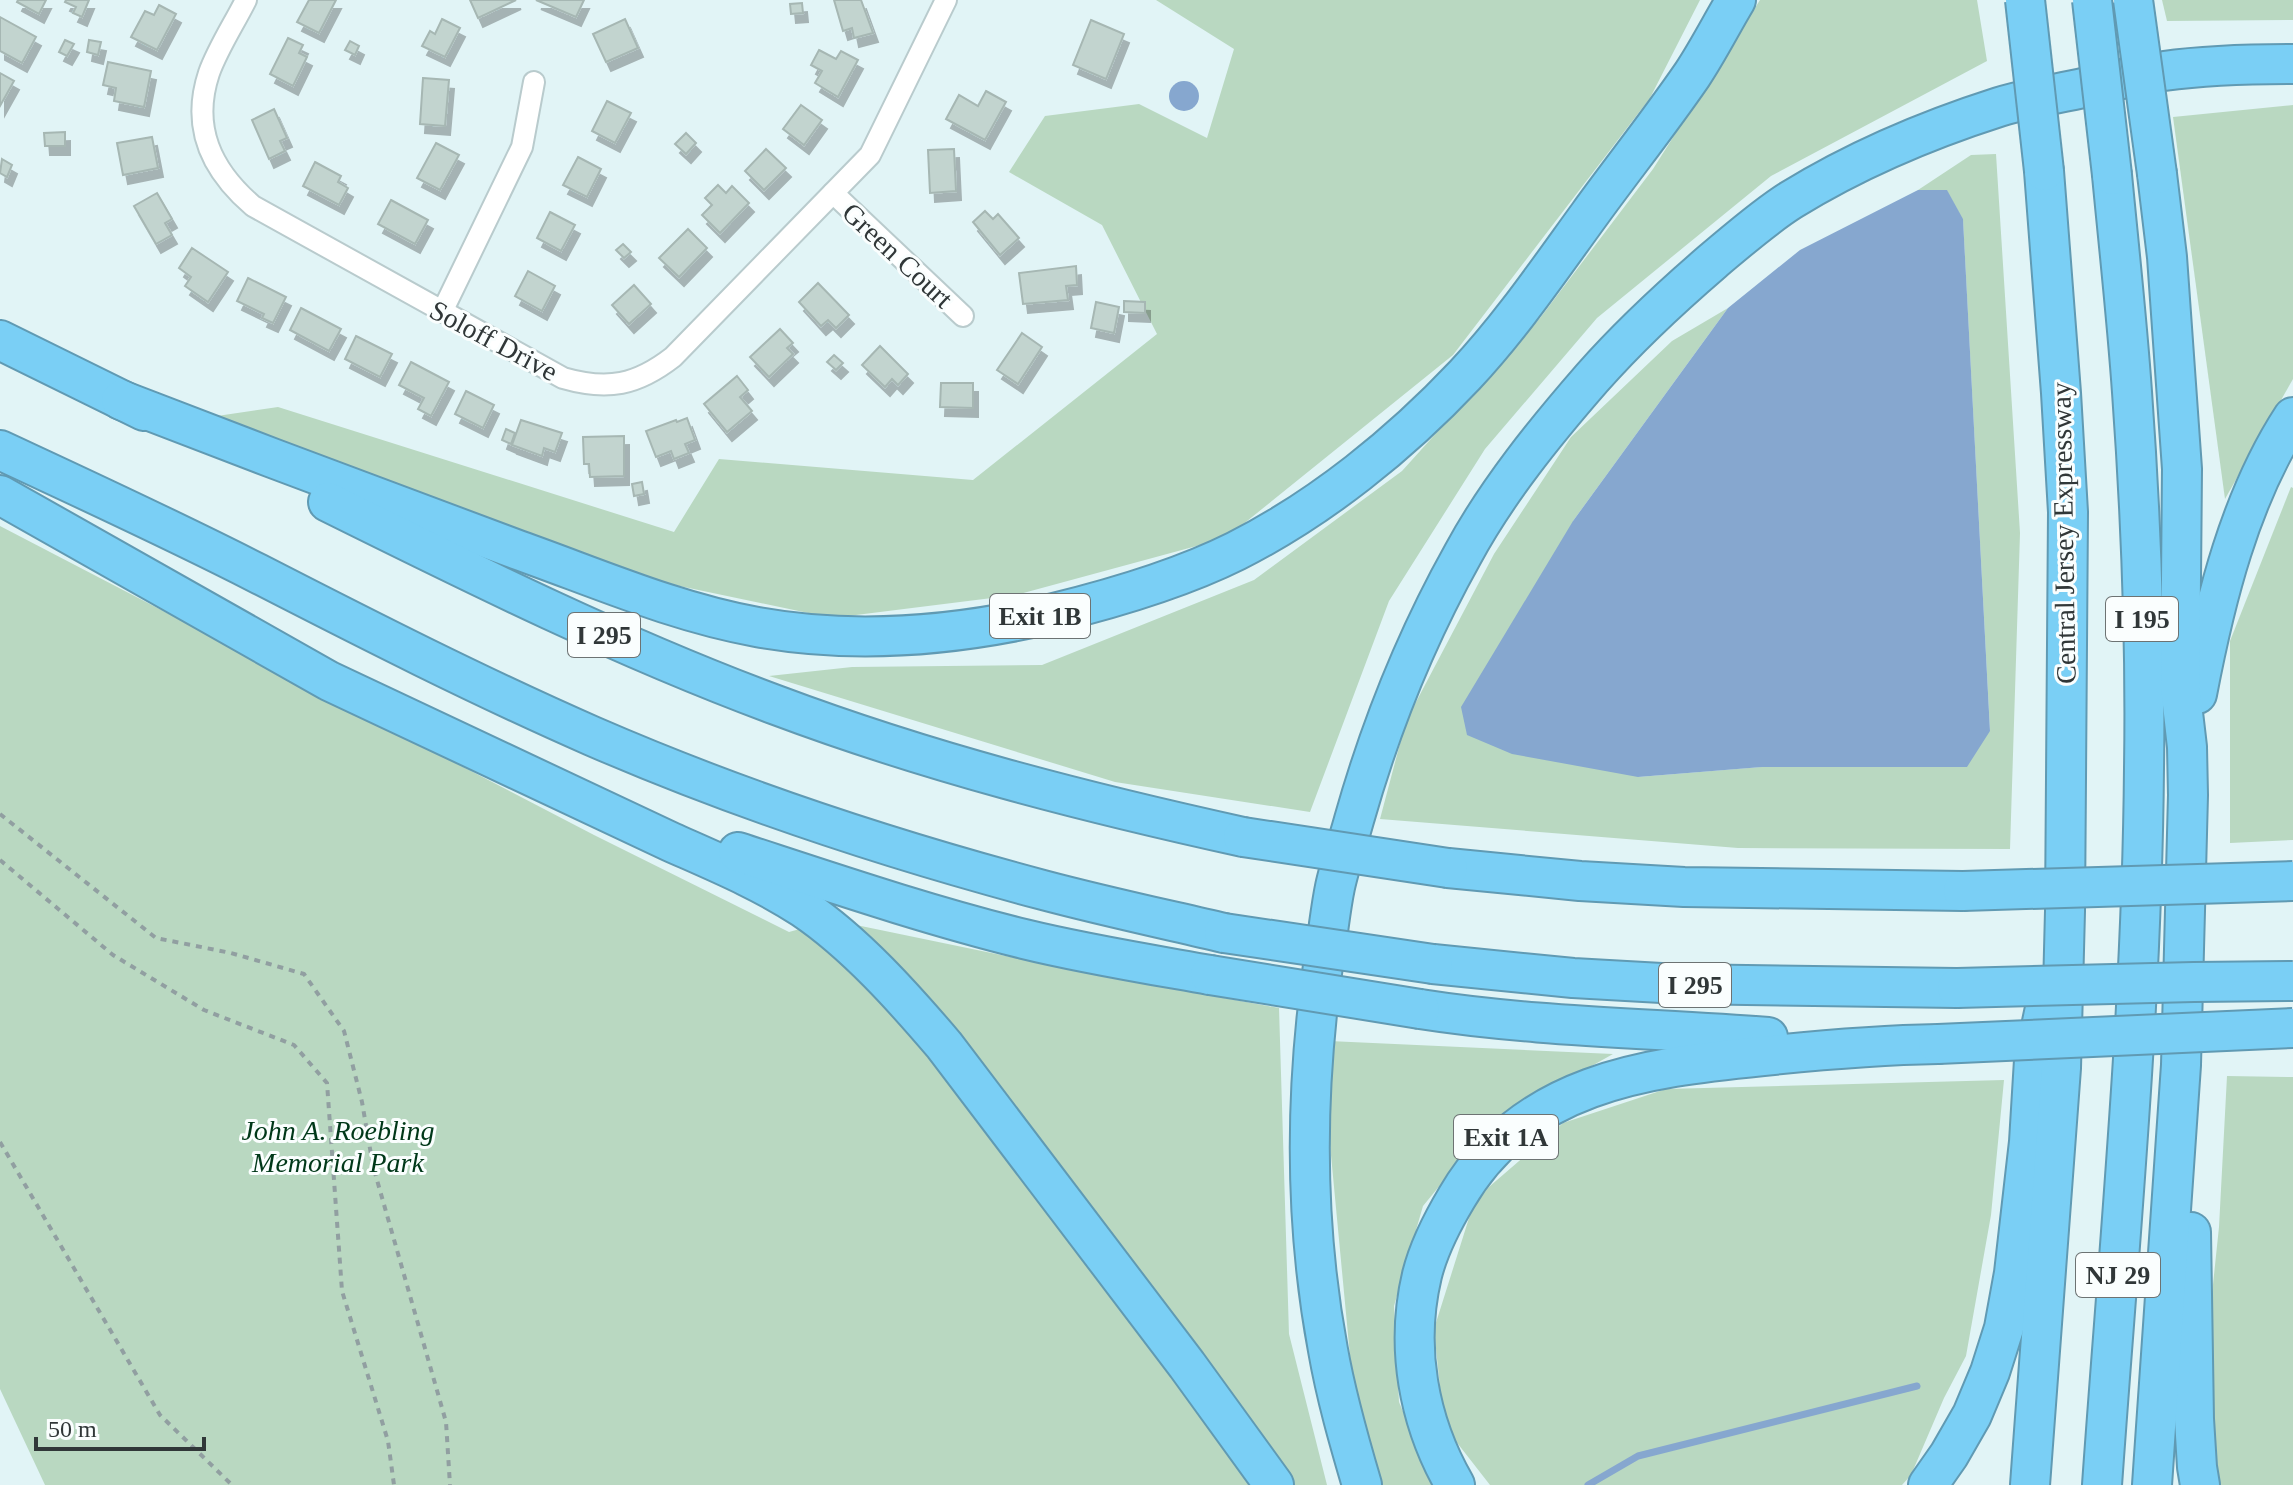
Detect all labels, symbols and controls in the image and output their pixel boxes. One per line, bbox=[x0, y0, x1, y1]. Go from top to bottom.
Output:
street label: Green Court bbox=[836, 197, 959, 314]
street label: Soloff Drive bbox=[425, 294, 563, 387]
street label: Central Jersey Expressway bbox=[2045, 382, 2082, 684]
road number: Exit 1B bbox=[990, 594, 1090, 638]
road number: I 195 bbox=[2106, 597, 2178, 641]
road number: I 295 bbox=[568, 613, 640, 657]
road number: I 295 bbox=[1659, 963, 1731, 1007]
park label: John A. Roebling Memorial Park bbox=[241, 1115, 435, 1178]
road number: Exit 1A bbox=[1454, 1115, 1558, 1159]
road number: NJ 29 bbox=[2076, 1253, 2160, 1297]
scale bar bbox=[36, 1401, 204, 1451]
text: 50 m bbox=[48, 1416, 97, 1442]

